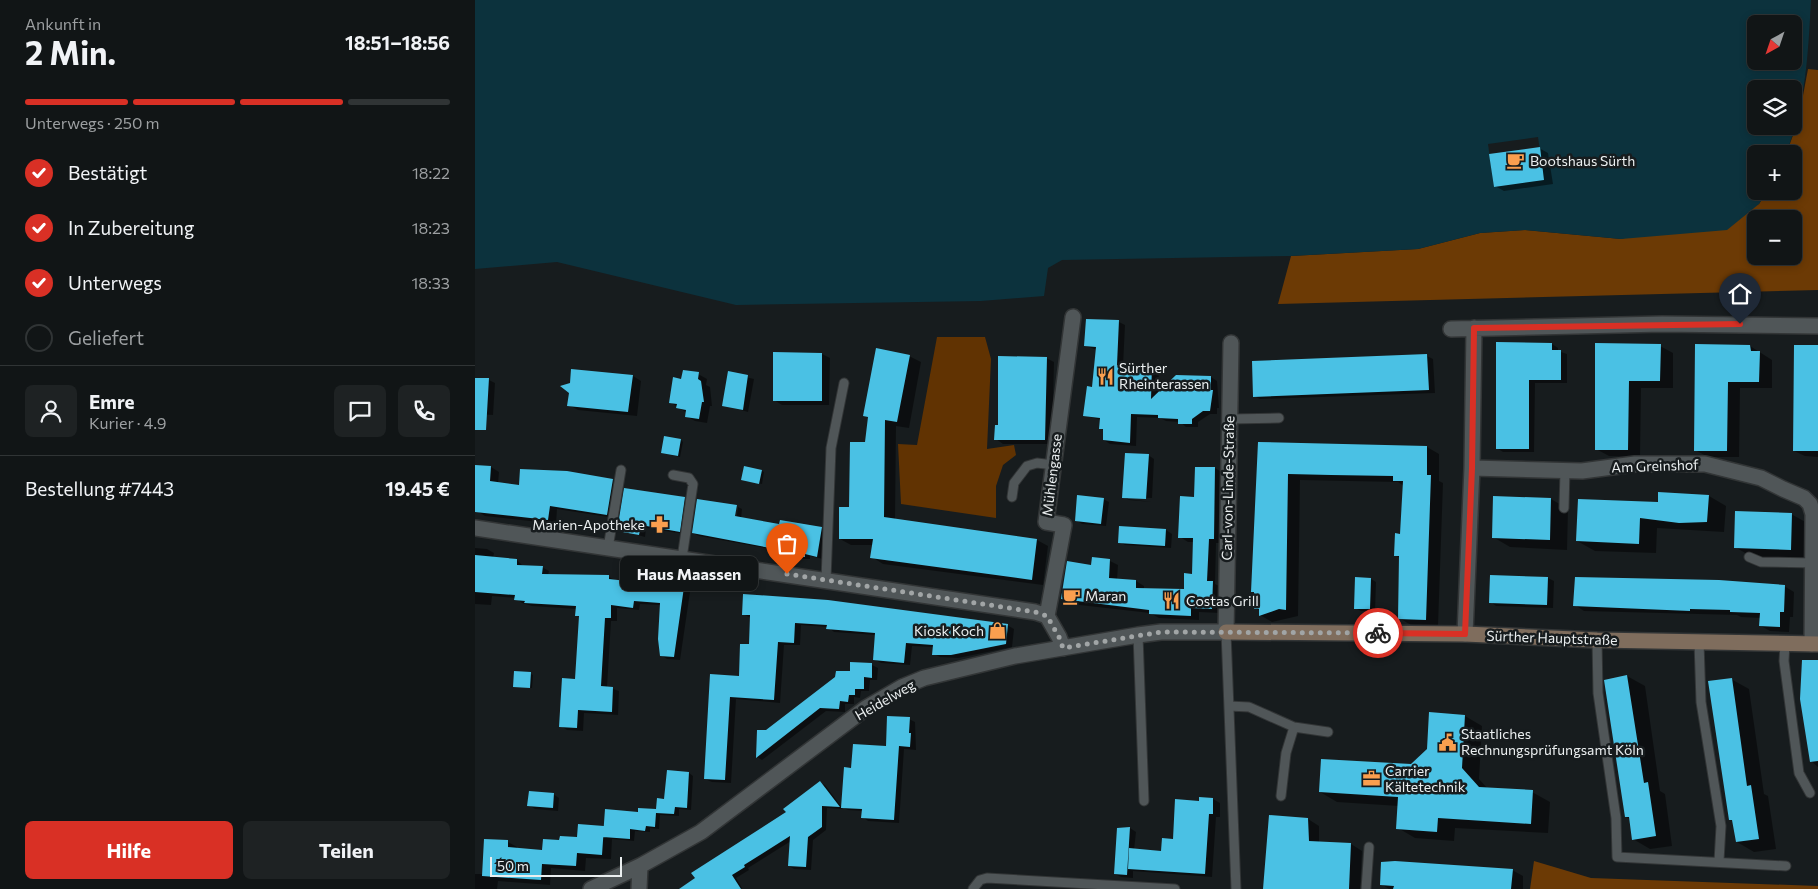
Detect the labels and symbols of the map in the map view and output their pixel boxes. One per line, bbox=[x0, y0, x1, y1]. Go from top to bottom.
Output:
north arrow bbox=[1747, 15, 1803, 70]
cafe icon: Bootshaus Sürth bbox=[1506, 151, 1526, 171]
place label: Bootshaus Sürth bbox=[1530, 152, 1635, 169]
pin bbox=[1719, 273, 1761, 324]
place label: Sürther Rheinterassen bbox=[1119, 359, 1209, 392]
restaurant icon: Sürther Rheinterassen bbox=[1095, 366, 1115, 386]
street label: Carl-von-Linde-Straße bbox=[1218, 416, 1237, 560]
street label: Mühlengasse bbox=[1038, 433, 1065, 517]
street label: Am Greinshof bbox=[1611, 455, 1699, 476]
pharmacy icon: Marien-Apotheke bbox=[649, 515, 669, 535]
place label: Marien-Apotheke bbox=[532, 516, 645, 533]
pin bbox=[766, 523, 808, 574]
callout: Haus Maassen bbox=[619, 556, 757, 592]
cafe icon: Maran bbox=[1061, 586, 1081, 606]
place label: Maran bbox=[1085, 587, 1126, 604]
restaurant icon: Costas Grill bbox=[1162, 591, 1182, 611]
place label: Costas Grill bbox=[1186, 592, 1259, 609]
courier bbox=[1353, 608, 1403, 658]
shop icon: Kiosk Koch bbox=[988, 621, 1008, 641]
place label: Kiosk Koch bbox=[914, 622, 984, 639]
street label: Sürther Hauptstraße bbox=[1486, 627, 1618, 648]
street label: Heidelweg bbox=[852, 675, 918, 724]
place label: Staatliches Rechnungsprüfungsamt Köln bbox=[1461, 725, 1644, 758]
public building icon: Staatliches Rechnungsprüfungsamt Köln bbox=[1437, 732, 1457, 752]
place label: Carrier Kältetechnik bbox=[1385, 762, 1466, 795]
office icon: Carrier Kältetechnik bbox=[1361, 769, 1381, 789]
scale bar bbox=[490, 854, 623, 877]

